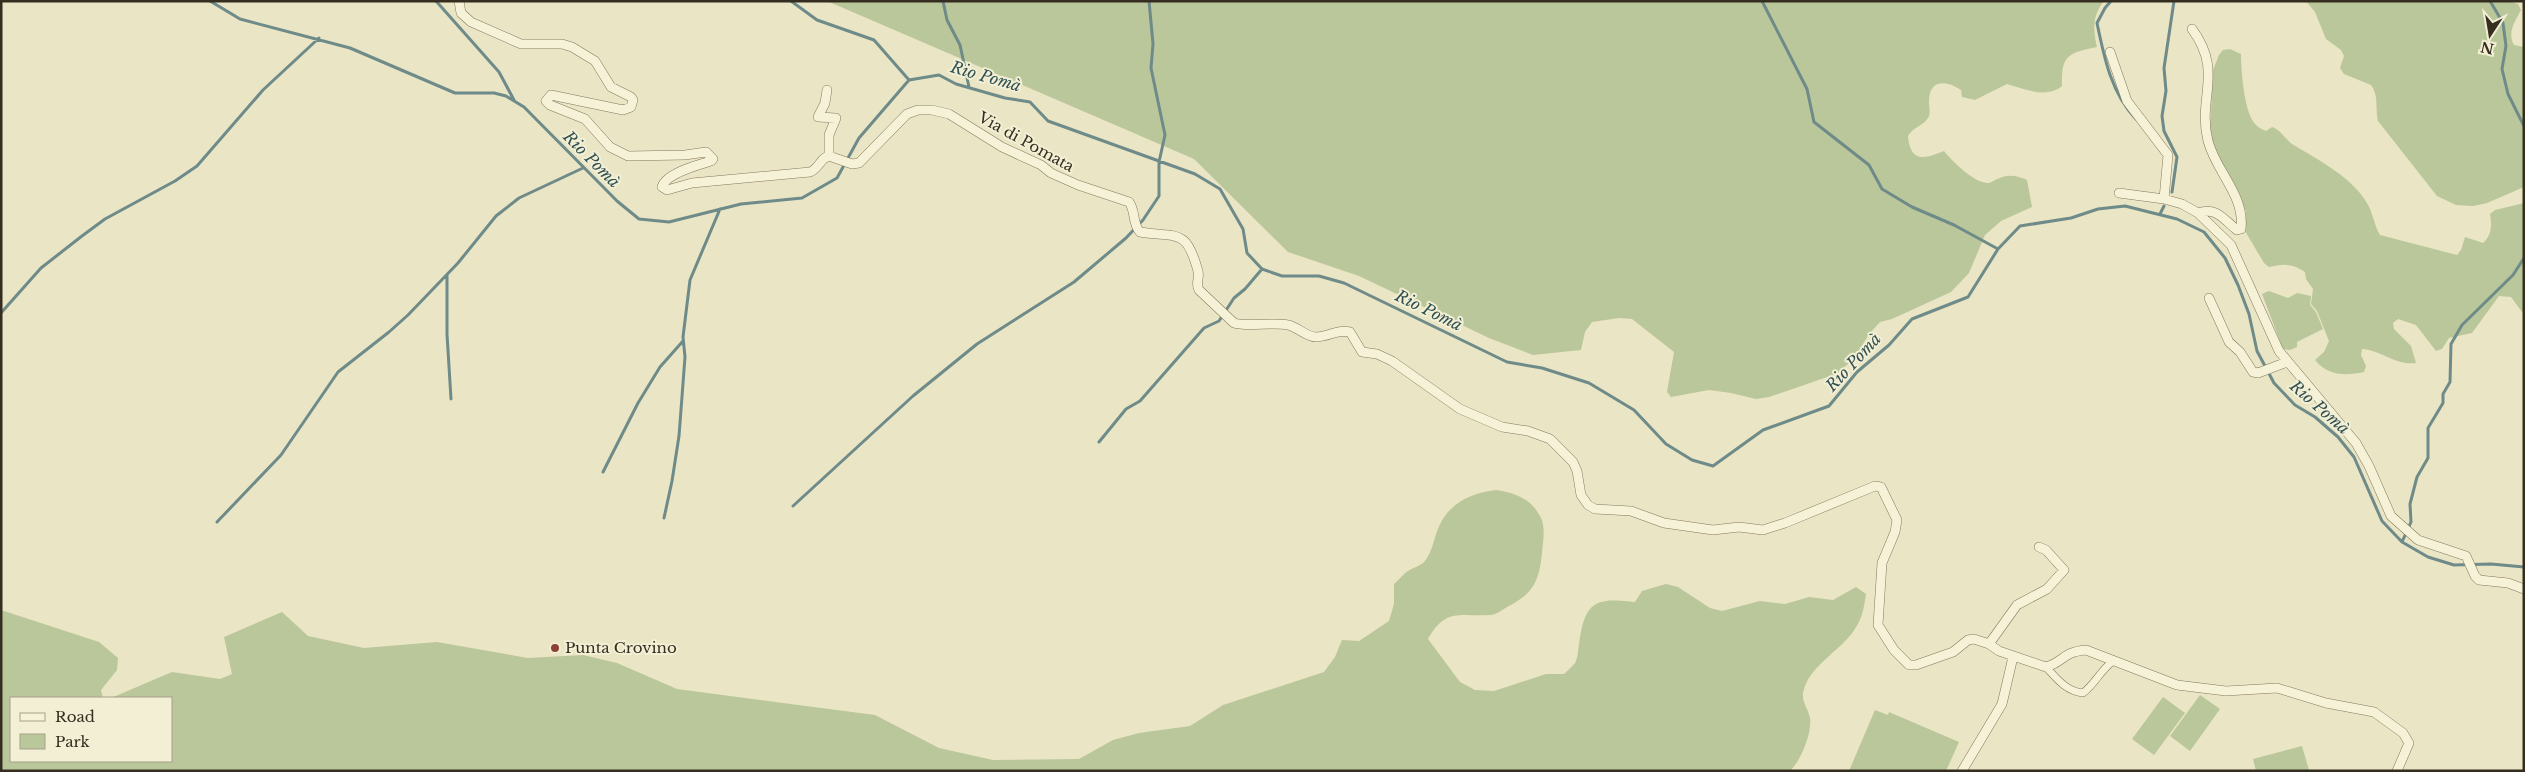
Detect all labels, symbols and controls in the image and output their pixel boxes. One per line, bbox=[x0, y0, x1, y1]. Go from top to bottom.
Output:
north arrow bbox=[2465, 10, 2515, 60]
text: N bbox=[2479, 38, 2496, 58]
water label: Rio Pomà bbox=[948, 56, 1023, 96]
street label: Via di Pomata bbox=[974, 107, 1078, 176]
water label: Rio Pomà bbox=[559, 126, 625, 192]
water label: Rio Pomà bbox=[1391, 285, 1466, 335]
water label: Rio Pomà bbox=[1820, 329, 1885, 396]
water label: Rio Pomà bbox=[2285, 375, 2354, 438]
place label: Punta Crovino bbox=[565, 638, 677, 657]
marker: Punta Crovino bbox=[549, 642, 561, 654]
legend bbox=[10, 697, 172, 762]
text: Road bbox=[55, 707, 95, 726]
text: Park bbox=[55, 732, 91, 751]

